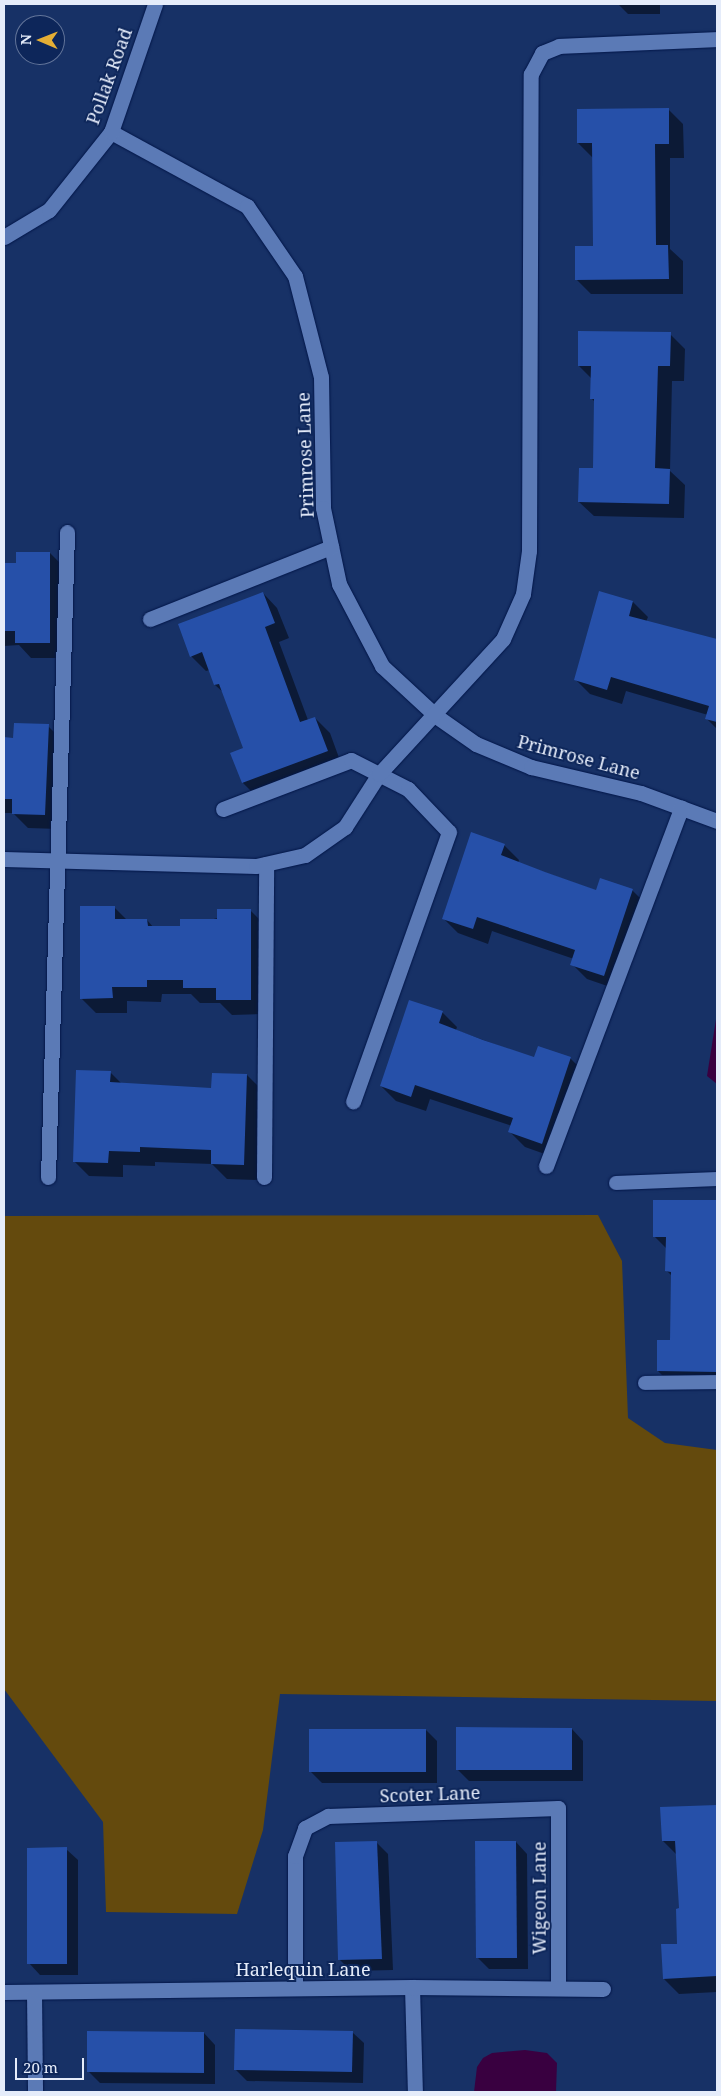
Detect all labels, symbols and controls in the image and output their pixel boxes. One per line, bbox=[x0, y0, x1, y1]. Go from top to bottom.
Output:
north arrow bbox=[15, 15, 65, 65]
street label: Pollak Road bbox=[82, 25, 136, 127]
text: N bbox=[16, 34, 35, 45]
street label: Primrose Lane bbox=[292, 392, 318, 518]
street label: Primrose Lane bbox=[515, 730, 643, 784]
street label: Scoter Lane bbox=[379, 1781, 481, 1807]
street label: Wigeon Lane bbox=[528, 1841, 550, 1955]
street label: Harlequin Lane bbox=[235, 1958, 371, 1980]
scale bar bbox=[18, 2048, 86, 2080]
text: 20 m bbox=[23, 2057, 58, 2077]

